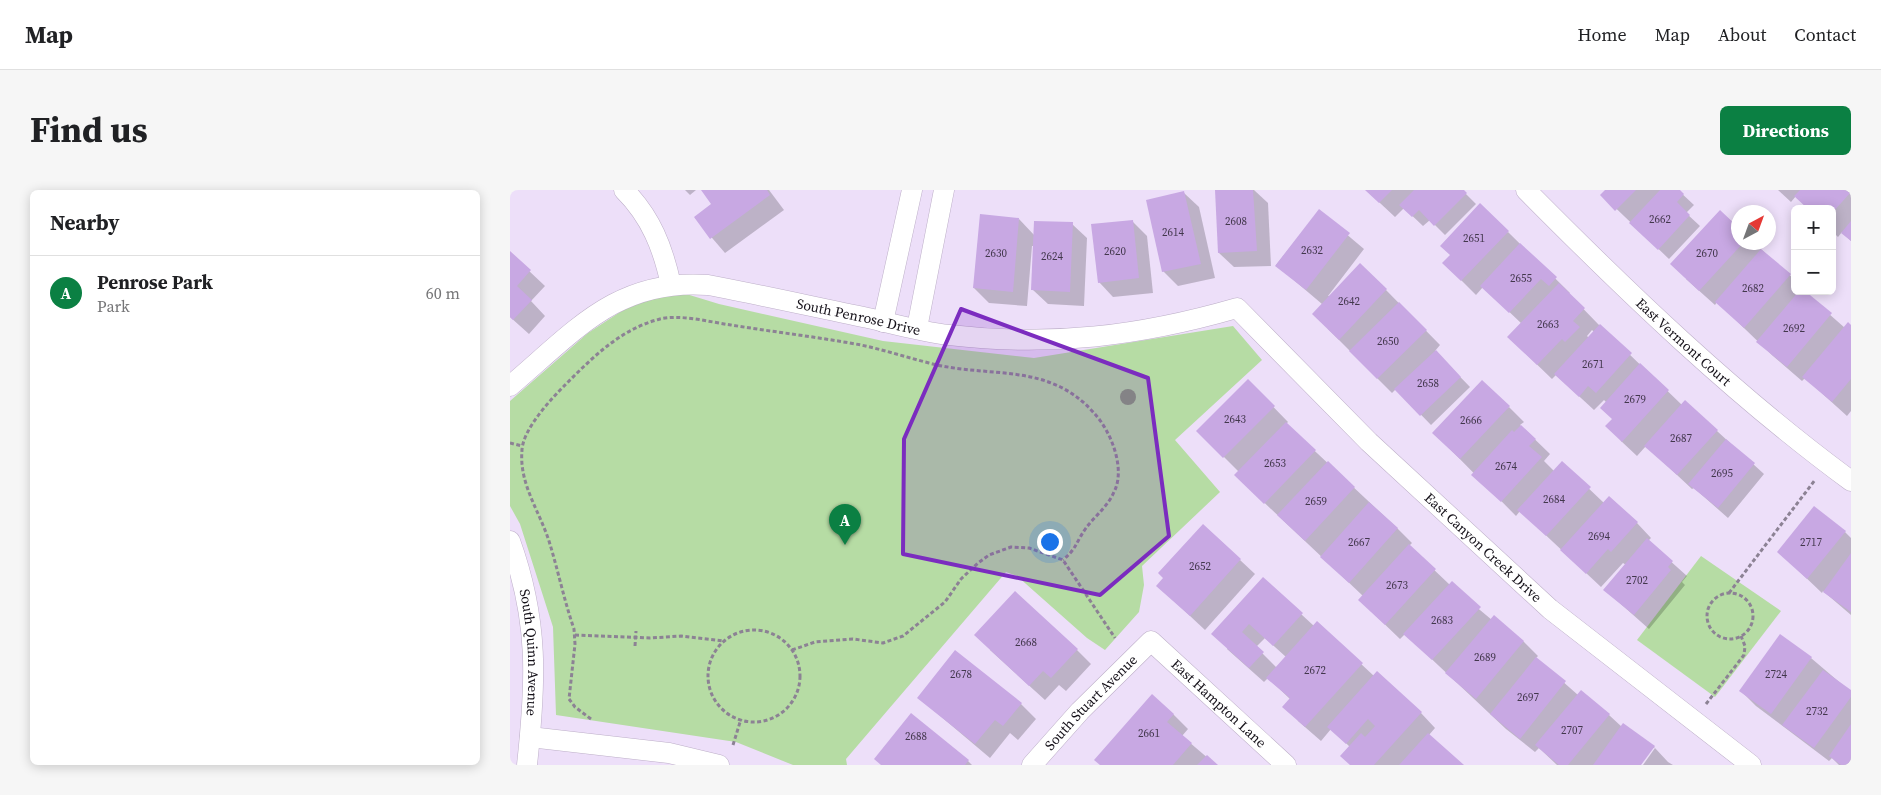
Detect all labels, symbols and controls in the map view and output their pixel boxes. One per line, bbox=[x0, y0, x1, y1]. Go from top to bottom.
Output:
text: Map bbox=[25, 18, 73, 51]
text: Home bbox=[1578, 22, 1627, 47]
text: Map bbox=[1655, 22, 1690, 47]
text: About bbox=[1718, 22, 1766, 47]
text: Contact bbox=[1794, 22, 1856, 47]
text: Find us bbox=[30, 106, 148, 154]
button: Directions bbox=[1720, 106, 1851, 155]
north arrow bbox=[1731, 205, 1776, 250]
map controls bbox=[1791, 205, 1836, 295]
button: + bbox=[1791, 205, 1836, 250]
text: Nearby bbox=[50, 208, 120, 237]
house number: 2662 bbox=[1649, 212, 1671, 227]
house number: 2608 bbox=[1225, 214, 1247, 229]
house number: 2614 bbox=[1162, 225, 1184, 240]
house number: 2651 bbox=[1463, 231, 1485, 246]
house number: 2632 bbox=[1301, 243, 1323, 258]
house number: 2620 bbox=[1104, 244, 1126, 259]
house number: 2630 bbox=[985, 246, 1007, 261]
house number: 2670 bbox=[1696, 246, 1718, 261]
house number: 2624 bbox=[1041, 249, 1063, 264]
button: − bbox=[1791, 250, 1836, 295]
text: Penrose Park bbox=[97, 269, 213, 295]
house number: 2655 bbox=[1510, 271, 1532, 286]
house number: 2682 bbox=[1742, 281, 1764, 296]
text: A bbox=[61, 282, 71, 304]
text: 60 m bbox=[426, 282, 460, 304]
street label: South Penrose Drive bbox=[795, 293, 922, 340]
street label: East Vermont Court bbox=[1632, 293, 1736, 391]
house number: 2642 bbox=[1338, 294, 1360, 309]
text: Park bbox=[97, 295, 130, 317]
house number: 2663 bbox=[1537, 317, 1559, 332]
house number: 2692 bbox=[1783, 321, 1805, 336]
house number: 2650 bbox=[1377, 334, 1399, 349]
house number: 2671 bbox=[1582, 357, 1604, 372]
house number: 2658 bbox=[1417, 376, 1439, 391]
house number: 2679 bbox=[1624, 392, 1646, 407]
house number: 2643 bbox=[1224, 412, 1246, 427]
house number: 2666 bbox=[1460, 413, 1482, 428]
house number: 2687 bbox=[1670, 431, 1692, 446]
house number: 2653 bbox=[1264, 456, 1286, 471]
house number: 2674 bbox=[1495, 459, 1517, 474]
house number: 2695 bbox=[1711, 466, 1733, 481]
street label: East Canyon Creek Drive bbox=[1420, 488, 1546, 607]
house number: 2684 bbox=[1543, 492, 1565, 507]
house number: 2659 bbox=[1305, 494, 1327, 509]
pin: A bbox=[829, 504, 861, 545]
your location bbox=[1037, 529, 1063, 555]
house number: 2694 bbox=[1588, 529, 1610, 544]
house number: 2667 bbox=[1348, 535, 1370, 550]
house number: 2717 bbox=[1800, 535, 1822, 550]
house number: 2652 bbox=[1189, 559, 1211, 574]
house number: 2702 bbox=[1626, 573, 1648, 588]
house number: 2673 bbox=[1386, 578, 1408, 593]
street label: South Quinn Avenue bbox=[515, 587, 543, 717]
house number: 2683 bbox=[1431, 613, 1453, 628]
house number: 2668 bbox=[1015, 635, 1037, 650]
street label: South Stuart Avenue bbox=[1040, 650, 1142, 754]
house number: 2689 bbox=[1474, 650, 1496, 665]
street label: East Hampton Lane bbox=[1167, 654, 1271, 752]
house number: 2672 bbox=[1304, 663, 1326, 678]
house number: 2678 bbox=[950, 667, 972, 682]
house number: 2724 bbox=[1765, 667, 1787, 682]
house number: 2697 bbox=[1517, 690, 1539, 705]
house number: 2732 bbox=[1806, 704, 1828, 719]
house number: 2707 bbox=[1561, 723, 1583, 738]
house number: 2661 bbox=[1138, 726, 1160, 741]
house number: 2688 bbox=[905, 729, 927, 744]

